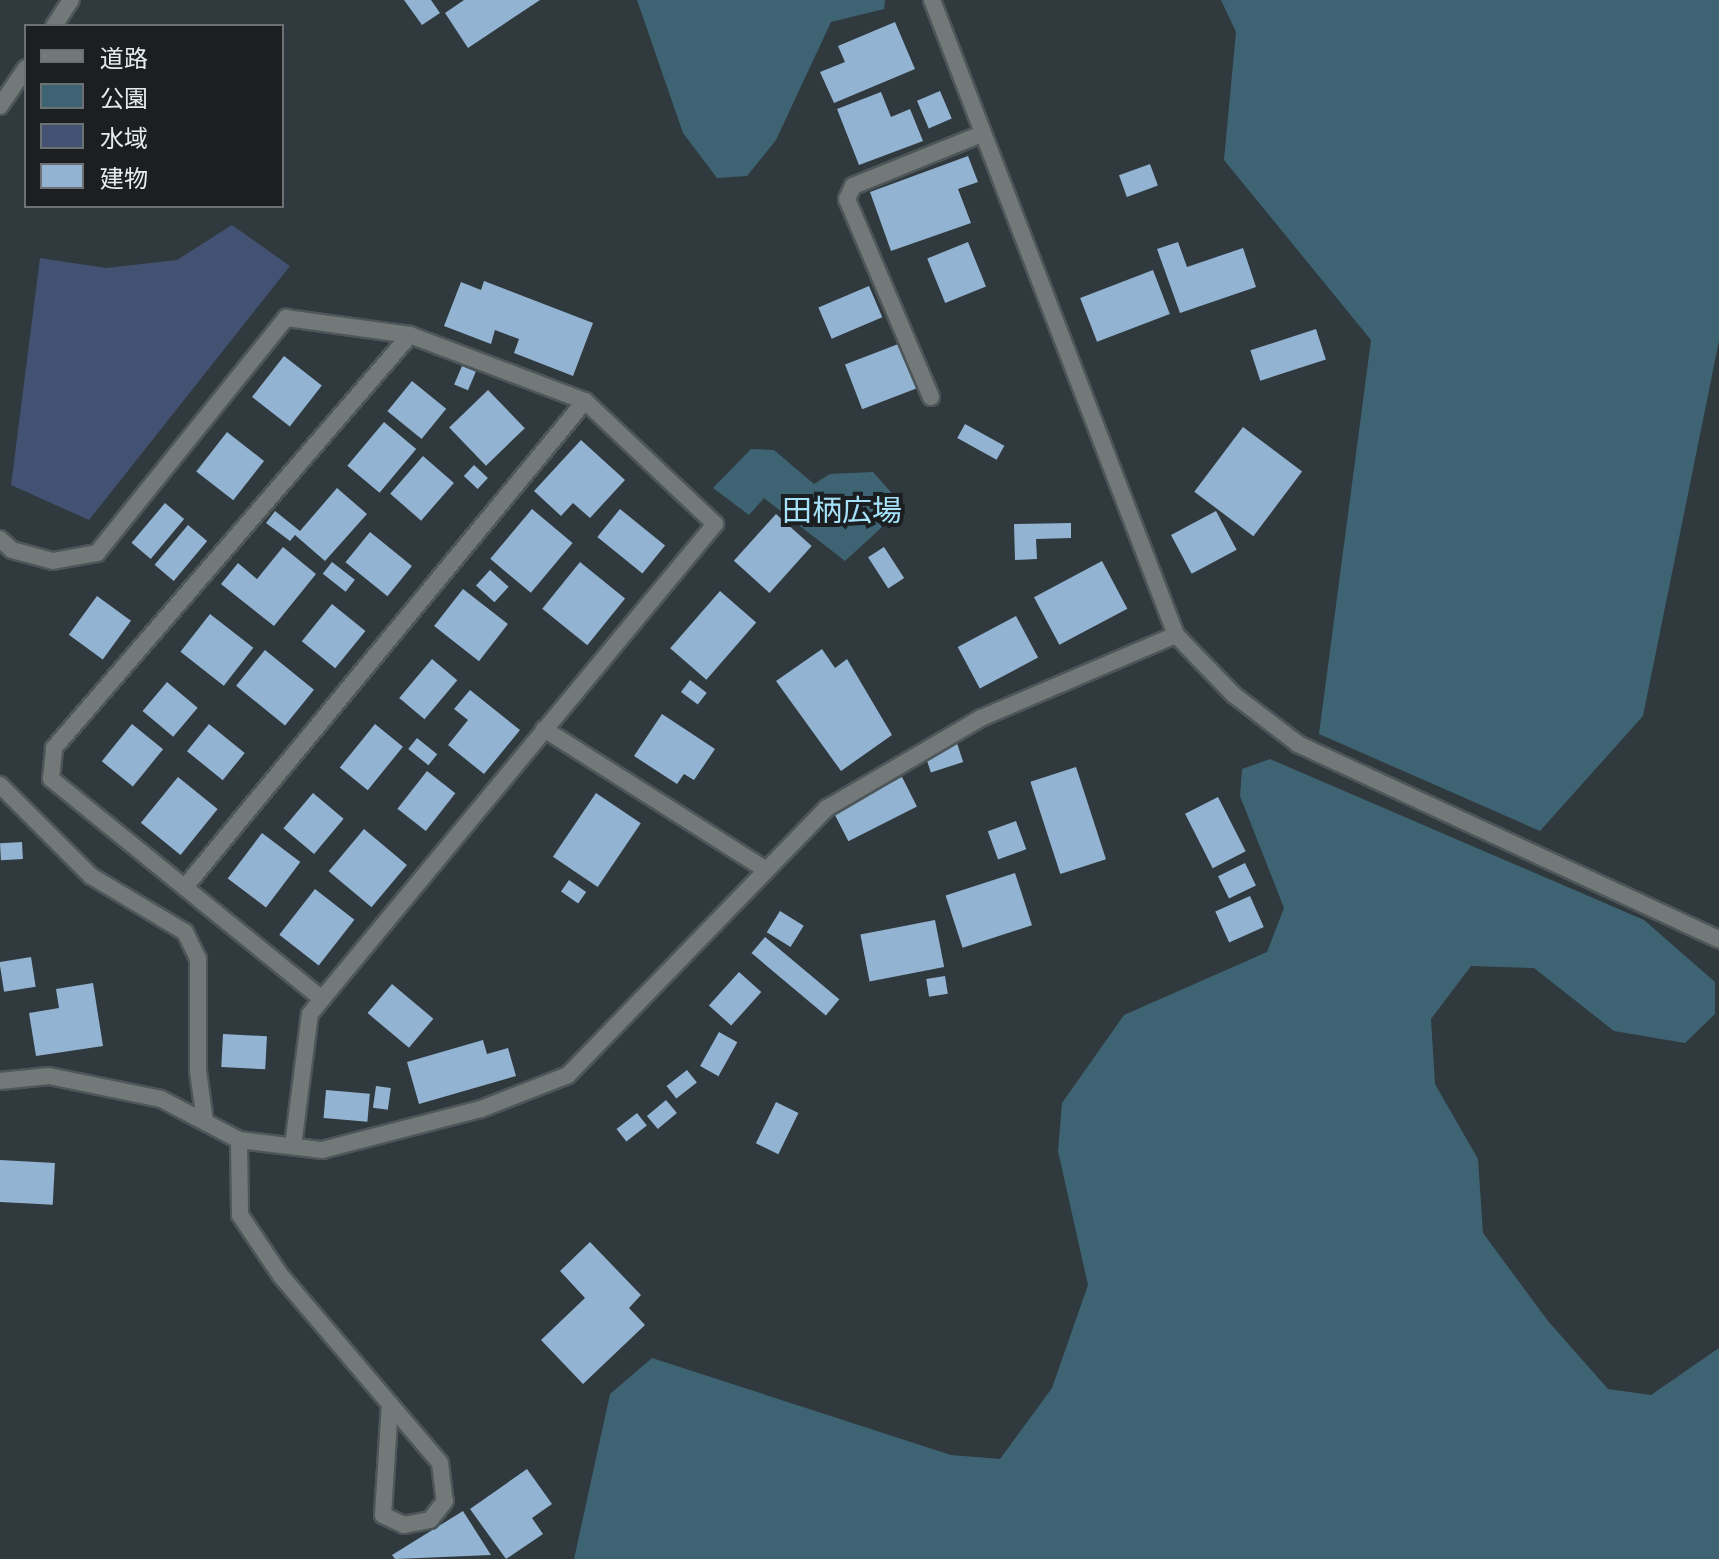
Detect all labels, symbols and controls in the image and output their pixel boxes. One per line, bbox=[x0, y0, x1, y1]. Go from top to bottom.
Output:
legend bbox=[24, 24, 284, 208]
text: 道路 bbox=[100, 43, 148, 74]
text: 公園 bbox=[100, 83, 148, 114]
text: 水域 bbox=[100, 123, 148, 154]
text: 建物 bbox=[100, 163, 148, 194]
park label: 田柄広場 bbox=[782, 492, 902, 528]

